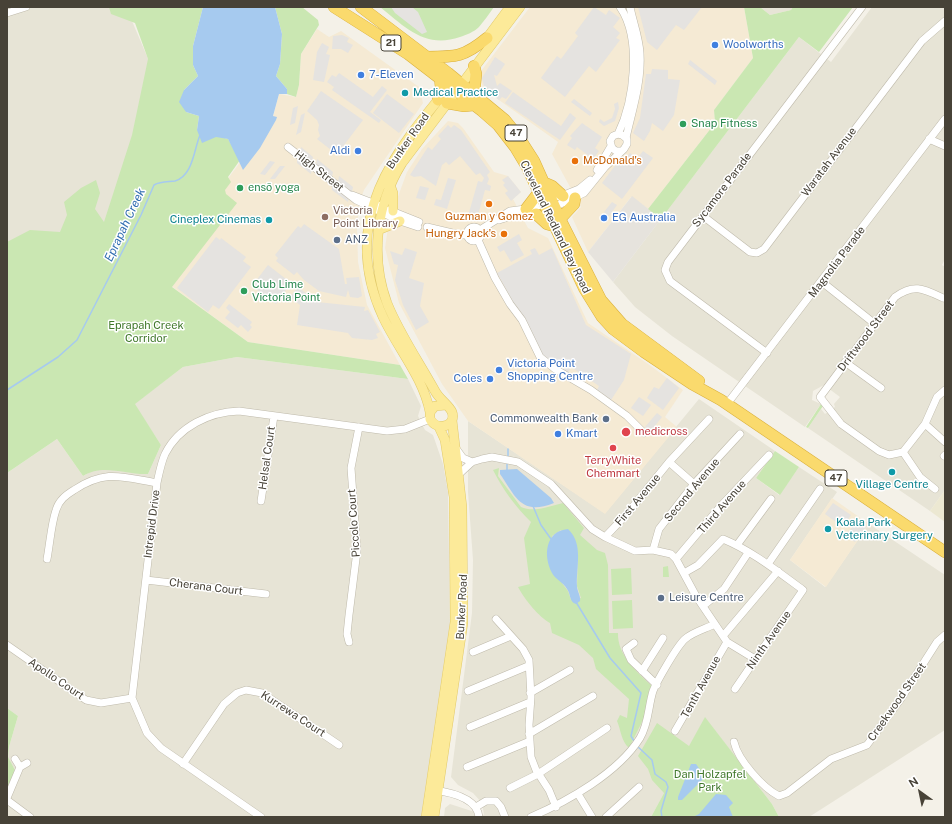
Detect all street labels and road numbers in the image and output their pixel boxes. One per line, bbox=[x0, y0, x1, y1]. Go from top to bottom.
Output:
road number: 21 bbox=[381, 35, 401, 51]
street label: Bunker Road bbox=[384, 110, 432, 172]
road number: 47 bbox=[505, 125, 527, 141]
street label: Waratah Avenue bbox=[799, 125, 859, 199]
street label: High Street bbox=[292, 148, 346, 194]
street label: Sycamore Parade bbox=[690, 150, 754, 230]
street label: Cleveland Redland Bay Road bbox=[517, 158, 593, 296]
street label: Magnolia Parade bbox=[806, 224, 868, 300]
street label: Driftwood Street bbox=[835, 298, 897, 374]
street label: Helsal Court bbox=[256, 425, 278, 491]
street label: Second Avenue bbox=[662, 455, 722, 525]
road number: 47 bbox=[825, 470, 847, 486]
street label: First Avenue bbox=[612, 471, 664, 529]
street label: Third Avenue bbox=[695, 477, 749, 537]
street label: Piccolo Court bbox=[345, 488, 363, 558]
street label: Intrepid Drive bbox=[141, 489, 163, 559]
street label: Bunker Road bbox=[454, 574, 470, 640]
street label: Cherana Court bbox=[168, 576, 244, 598]
street label: Ninth Avenue bbox=[744, 608, 794, 672]
street label: Tenth Avenue bbox=[678, 654, 724, 720]
street label: Apollo Court bbox=[26, 656, 86, 702]
street label: Creekwood Street bbox=[865, 660, 929, 744]
street label: Kurrewa Court bbox=[258, 688, 328, 740]

